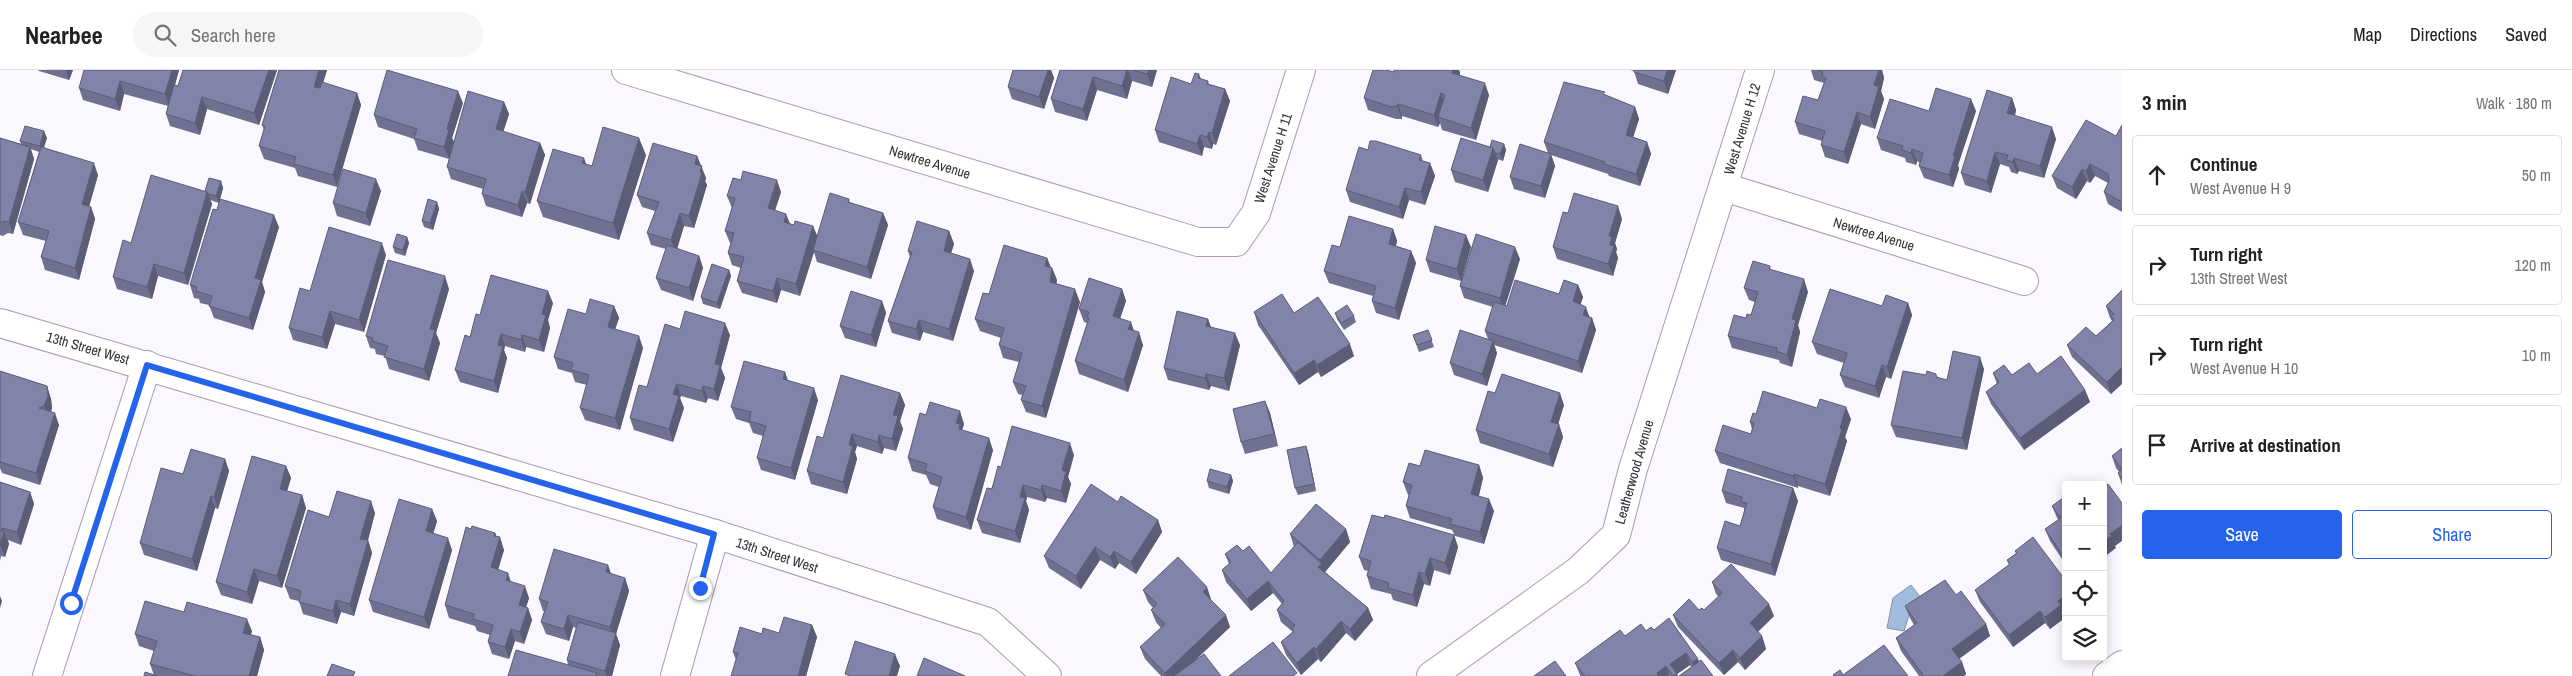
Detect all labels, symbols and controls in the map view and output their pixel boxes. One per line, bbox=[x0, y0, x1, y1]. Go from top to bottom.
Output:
search box bbox=[133, 12, 483, 57]
text: Nearbee bbox=[25, 19, 103, 51]
icon: search bbox=[151, 21, 179, 49]
text: Search here bbox=[191, 22, 276, 48]
text: Map bbox=[2353, 22, 2382, 47]
text: Directions bbox=[2410, 22, 2477, 47]
text: Saved bbox=[2505, 22, 2547, 47]
street label: West Avenue H 12 bbox=[1720, 81, 1764, 177]
text: 3 min bbox=[2142, 88, 2187, 117]
text: Walk · 180 m bbox=[2476, 92, 2552, 114]
street label: West Avenue H 11 bbox=[1250, 110, 1296, 205]
street label: Newtree Avenue bbox=[887, 141, 973, 183]
text: Continue bbox=[2190, 151, 2258, 177]
icon: ahead bbox=[2143, 161, 2171, 189]
text: 50 m bbox=[2522, 164, 2551, 186]
text: West Avenue H 9 bbox=[2190, 177, 2291, 199]
street label: Newtree Avenue bbox=[1831, 213, 1917, 255]
text: Turn right bbox=[2190, 241, 2262, 267]
icon: right bbox=[2143, 251, 2171, 279]
text: 120 m bbox=[2515, 254, 2551, 276]
text: 13th Street West bbox=[2190, 267, 2288, 289]
street label: 13th Street West bbox=[45, 328, 131, 368]
text: Turn right bbox=[2190, 331, 2262, 357]
icon: right bbox=[2143, 341, 2171, 369]
text: 10 m bbox=[2522, 344, 2551, 366]
text: West Avenue H 10 bbox=[2190, 357, 2298, 379]
street label: Leatherwood Avenue bbox=[1611, 418, 1657, 526]
icon: arrive bbox=[2143, 431, 2171, 459]
text: Arrive at destination bbox=[2190, 432, 2341, 458]
map controls bbox=[2062, 481, 2107, 661]
button: + bbox=[2062, 481, 2107, 526]
button: Save bbox=[2142, 510, 2342, 559]
button: Share bbox=[2352, 510, 2552, 559]
button: − bbox=[2062, 526, 2107, 571]
street label: 13th Street West bbox=[734, 533, 820, 577]
button: locate bbox=[2062, 571, 2107, 616]
route end bbox=[689, 577, 712, 600]
route start bbox=[60, 592, 83, 615]
button: layers bbox=[2062, 616, 2107, 661]

